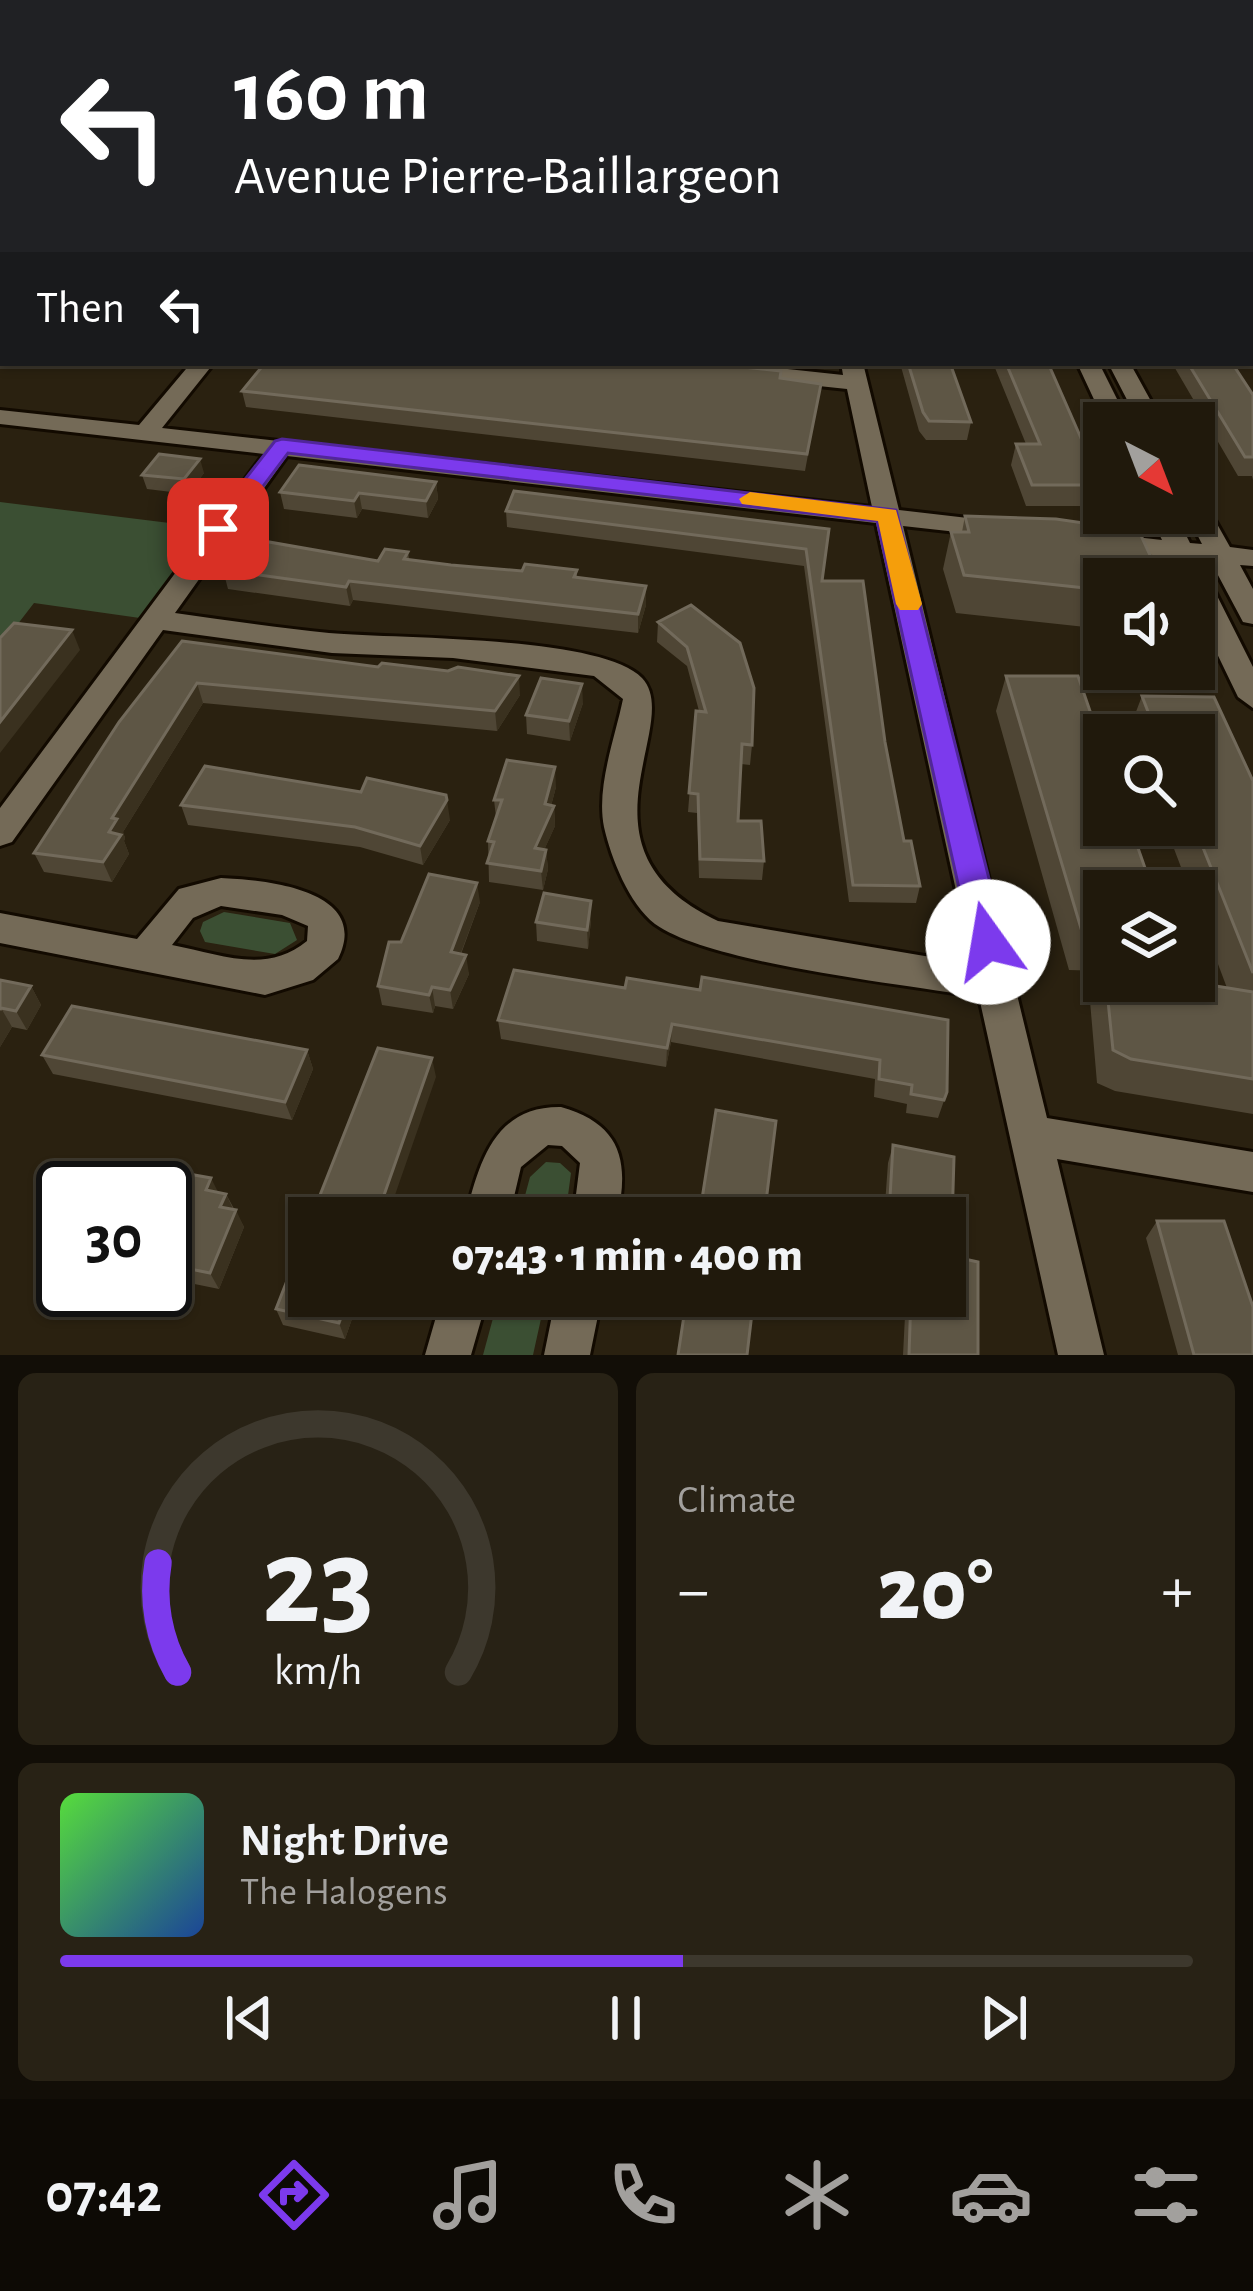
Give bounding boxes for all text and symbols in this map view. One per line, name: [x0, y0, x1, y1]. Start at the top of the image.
icon: left: [36, 48, 192, 204]
text: 160 m: [234, 52, 429, 136]
text: Avenue Pierre-Baillargeon: [234, 150, 782, 204]
icon: left: [149, 276, 215, 342]
text: Then: [36, 286, 125, 331]
north arrow: [1083, 402, 1215, 534]
map controls: [1083, 402, 1215, 1002]
pin: [167, 478, 269, 580]
icon: arrive: [185, 496, 251, 562]
button: sound: [1083, 558, 1215, 690]
button: search: [1083, 714, 1215, 846]
button: layers: [1083, 870, 1215, 1002]
position arrow: [925, 879, 1051, 1005]
speed limit sign: 30: [36, 1161, 192, 1317]
text: 07:43 · 1 min · 400 m: [451, 1234, 803, 1279]
text: Climate: [678, 1481, 796, 1520]
text: 23: [261, 1521, 374, 1646]
text: 20°: [877, 1546, 993, 1636]
text: −: [678, 1558, 709, 1624]
text: +: [1161, 1558, 1193, 1624]
text: km/h: [274, 1650, 362, 1693]
text: Night Drive: [240, 1819, 449, 1864]
text: The Halogens: [240, 1873, 448, 1912]
icon: previous: [216, 1985, 282, 2051]
icon: pause: [593, 1985, 659, 2051]
icon: next: [971, 1985, 1037, 2051]
icon: directions: [252, 2153, 336, 2237]
icon: music: [426, 2153, 510, 2237]
icon: phone: [601, 2153, 685, 2237]
icon: climate: [775, 2153, 859, 2237]
icon: car: [949, 2153, 1033, 2237]
icon: filters: [1124, 2153, 1208, 2237]
text: 07:42: [45, 2168, 162, 2222]

